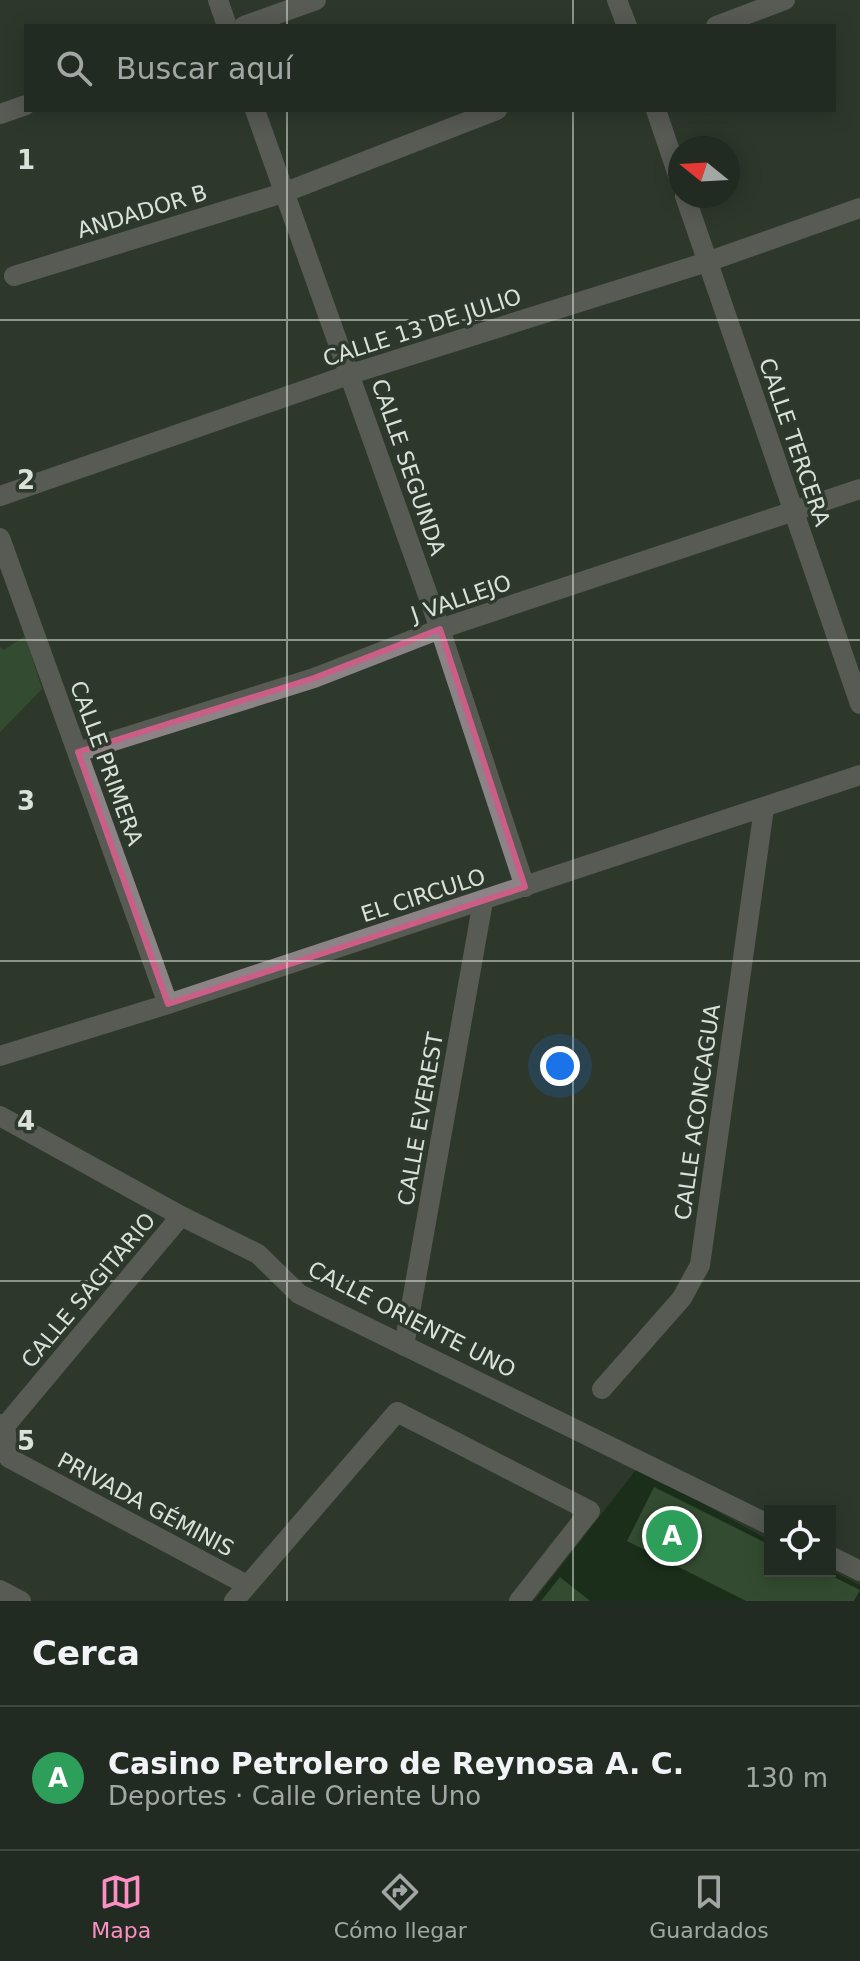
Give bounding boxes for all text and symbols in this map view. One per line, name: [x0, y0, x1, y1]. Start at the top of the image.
search box: [24, 24, 836, 112]
icon: search: [52, 46, 96, 90]
text: Buscar aquí: [116, 51, 293, 86]
north arrow: [668, 136, 740, 208]
text: 1: [17, 145, 35, 175]
street label: ANDADOR B: [74, 180, 210, 243]
street label: CALLE 13 DE JULIO: [320, 284, 525, 371]
street label: CALLE TERCERA: [754, 355, 835, 529]
street label: CALLE SEGUNDA: [367, 376, 450, 559]
text: 2: [17, 465, 35, 495]
street label: J VALLEJO: [406, 570, 515, 628]
street label: CALLE PRIMERA: [65, 678, 148, 849]
text: 3: [17, 786, 35, 816]
street label: EL CIRCULO: [358, 864, 489, 927]
street label: CALLE ACONCAGUA: [670, 1002, 725, 1222]
street label: CALLE EVEREST: [393, 1030, 448, 1208]
your location: [540, 1046, 580, 1086]
text: 4: [17, 1106, 35, 1136]
street label: CALLE SAGITARIO: [16, 1208, 160, 1373]
street label: CALLE ORIENTE UNO: [304, 1256, 520, 1383]
text: 5: [17, 1426, 35, 1456]
street label: PRIVADA GÉMINIS: [54, 1447, 238, 1561]
map controls: [764, 1505, 836, 1577]
button: locate: [764, 1505, 836, 1577]
pin: A: [646, 1506, 698, 1566]
text: Cerca: [32, 1633, 140, 1673]
text: Casino Petrolero de Reynosa A. C.: [108, 1746, 684, 1781]
text: A: [48, 1763, 68, 1793]
text: 130 m: [745, 1763, 828, 1793]
text: Deportes · Calle Oriente Uno: [108, 1781, 481, 1811]
tab: Mapa: [91, 1870, 151, 1943]
tab: Cómo llegar: [334, 1870, 467, 1943]
tab: Guardados: [649, 1870, 769, 1943]

